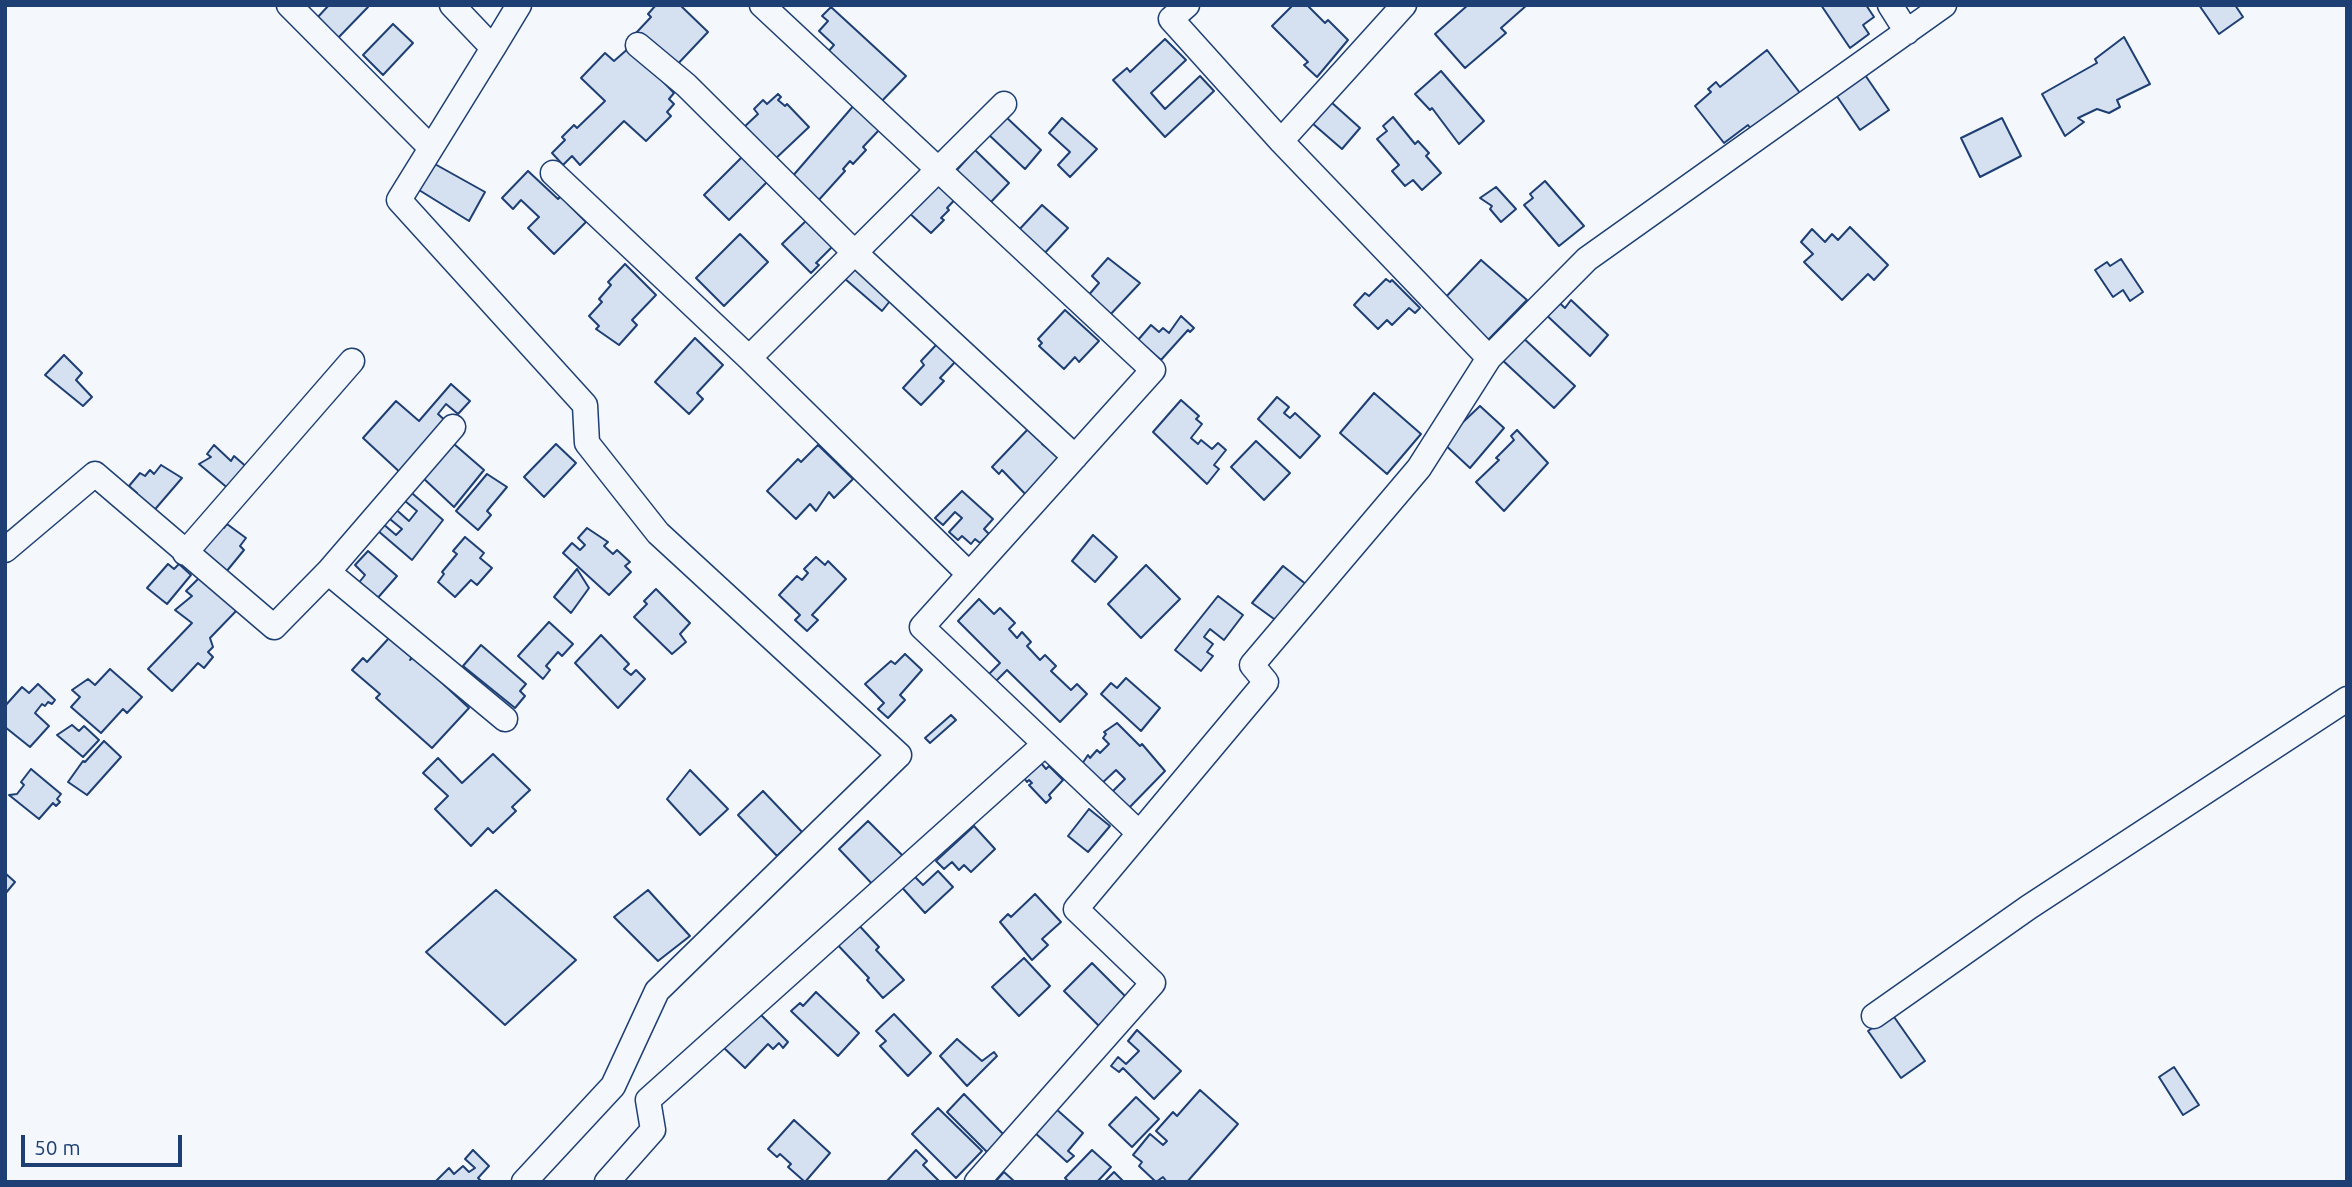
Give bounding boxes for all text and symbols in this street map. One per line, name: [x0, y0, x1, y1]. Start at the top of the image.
scale bar: [24, 1120, 186, 1164]
text: 50 m: [34, 1135, 81, 1159]

